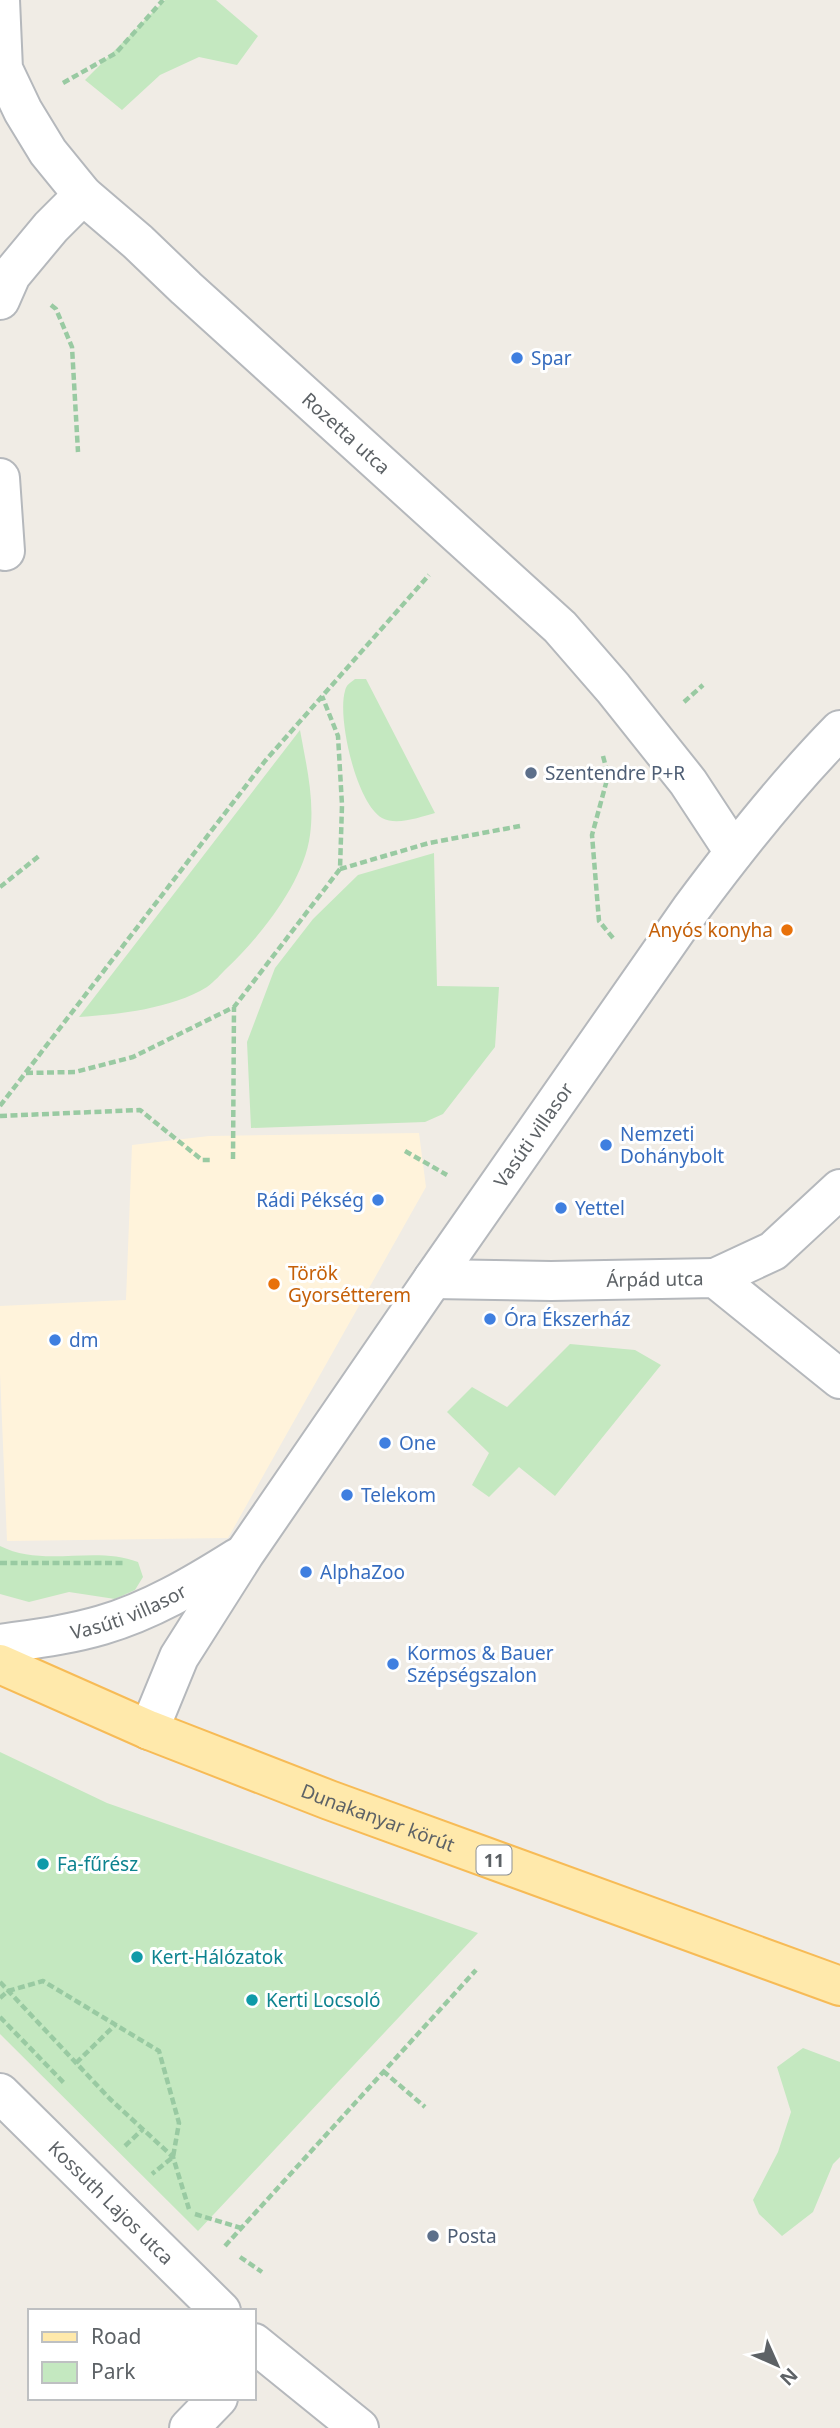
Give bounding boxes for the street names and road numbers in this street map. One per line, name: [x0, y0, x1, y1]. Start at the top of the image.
street label: Rozetta utca: [296, 386, 396, 480]
street label: Vasúti villasor: [488, 1077, 579, 1193]
street label: Árpád utca: [606, 1265, 704, 1293]
street label: Vasúti villasor: [68, 1578, 191, 1645]
street label: Dunakanyar körút: [297, 1777, 458, 1858]
road number: 11: [476, 1846, 512, 1874]
street label: Kossuth Lajos utca: [43, 2135, 179, 2270]

